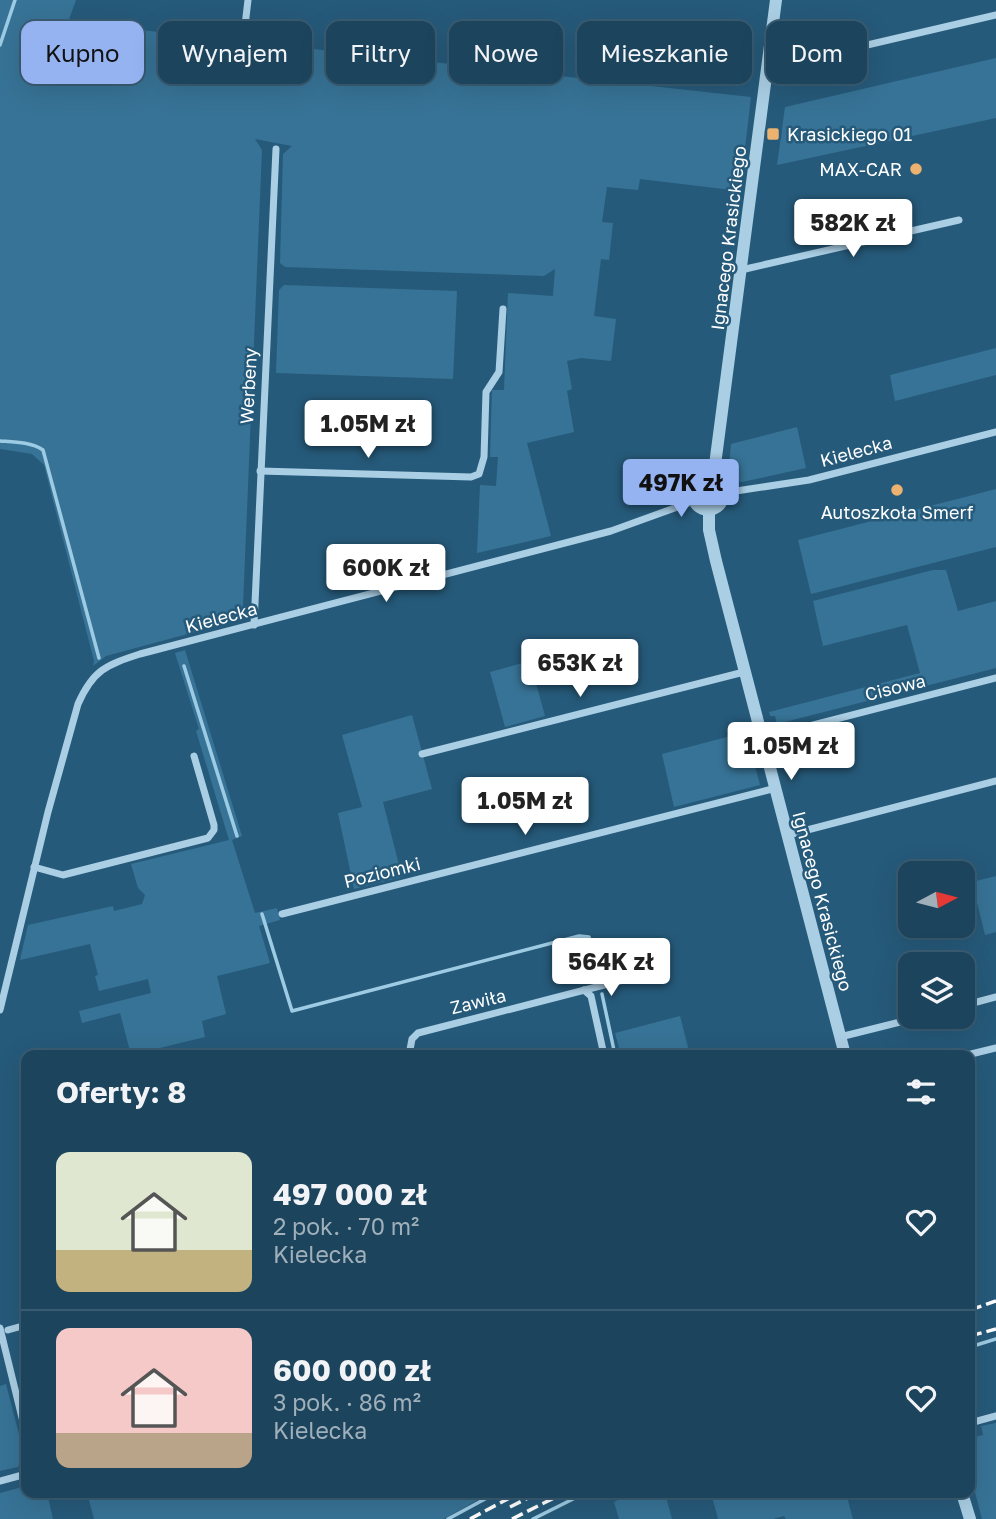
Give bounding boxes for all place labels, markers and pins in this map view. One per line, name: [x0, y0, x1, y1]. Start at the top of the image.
place label: Krasickiego 01: [787, 123, 913, 145]
marker: Krasickiego 01: [765, 126, 781, 142]
place label: MAX-CAR: [819, 158, 902, 180]
marker: MAX-CAR: [908, 161, 924, 177]
pin: 582K zł: [788, 200, 918, 259]
pin: 1.05M zł: [296, 400, 440, 460]
pin: 497K zł: [616, 460, 746, 519]
marker: Autoszkoła Smerf: [889, 482, 905, 498]
place label: Autoszkoła Smerf: [821, 501, 974, 523]
pin: 600K zł: [321, 544, 451, 604]
pin: 653K zł: [515, 640, 645, 699]
pin: 1.05M zł: [719, 722, 863, 782]
pin: 1.05M zł: [453, 778, 597, 837]
pin: 564K zł: [546, 939, 676, 998]

